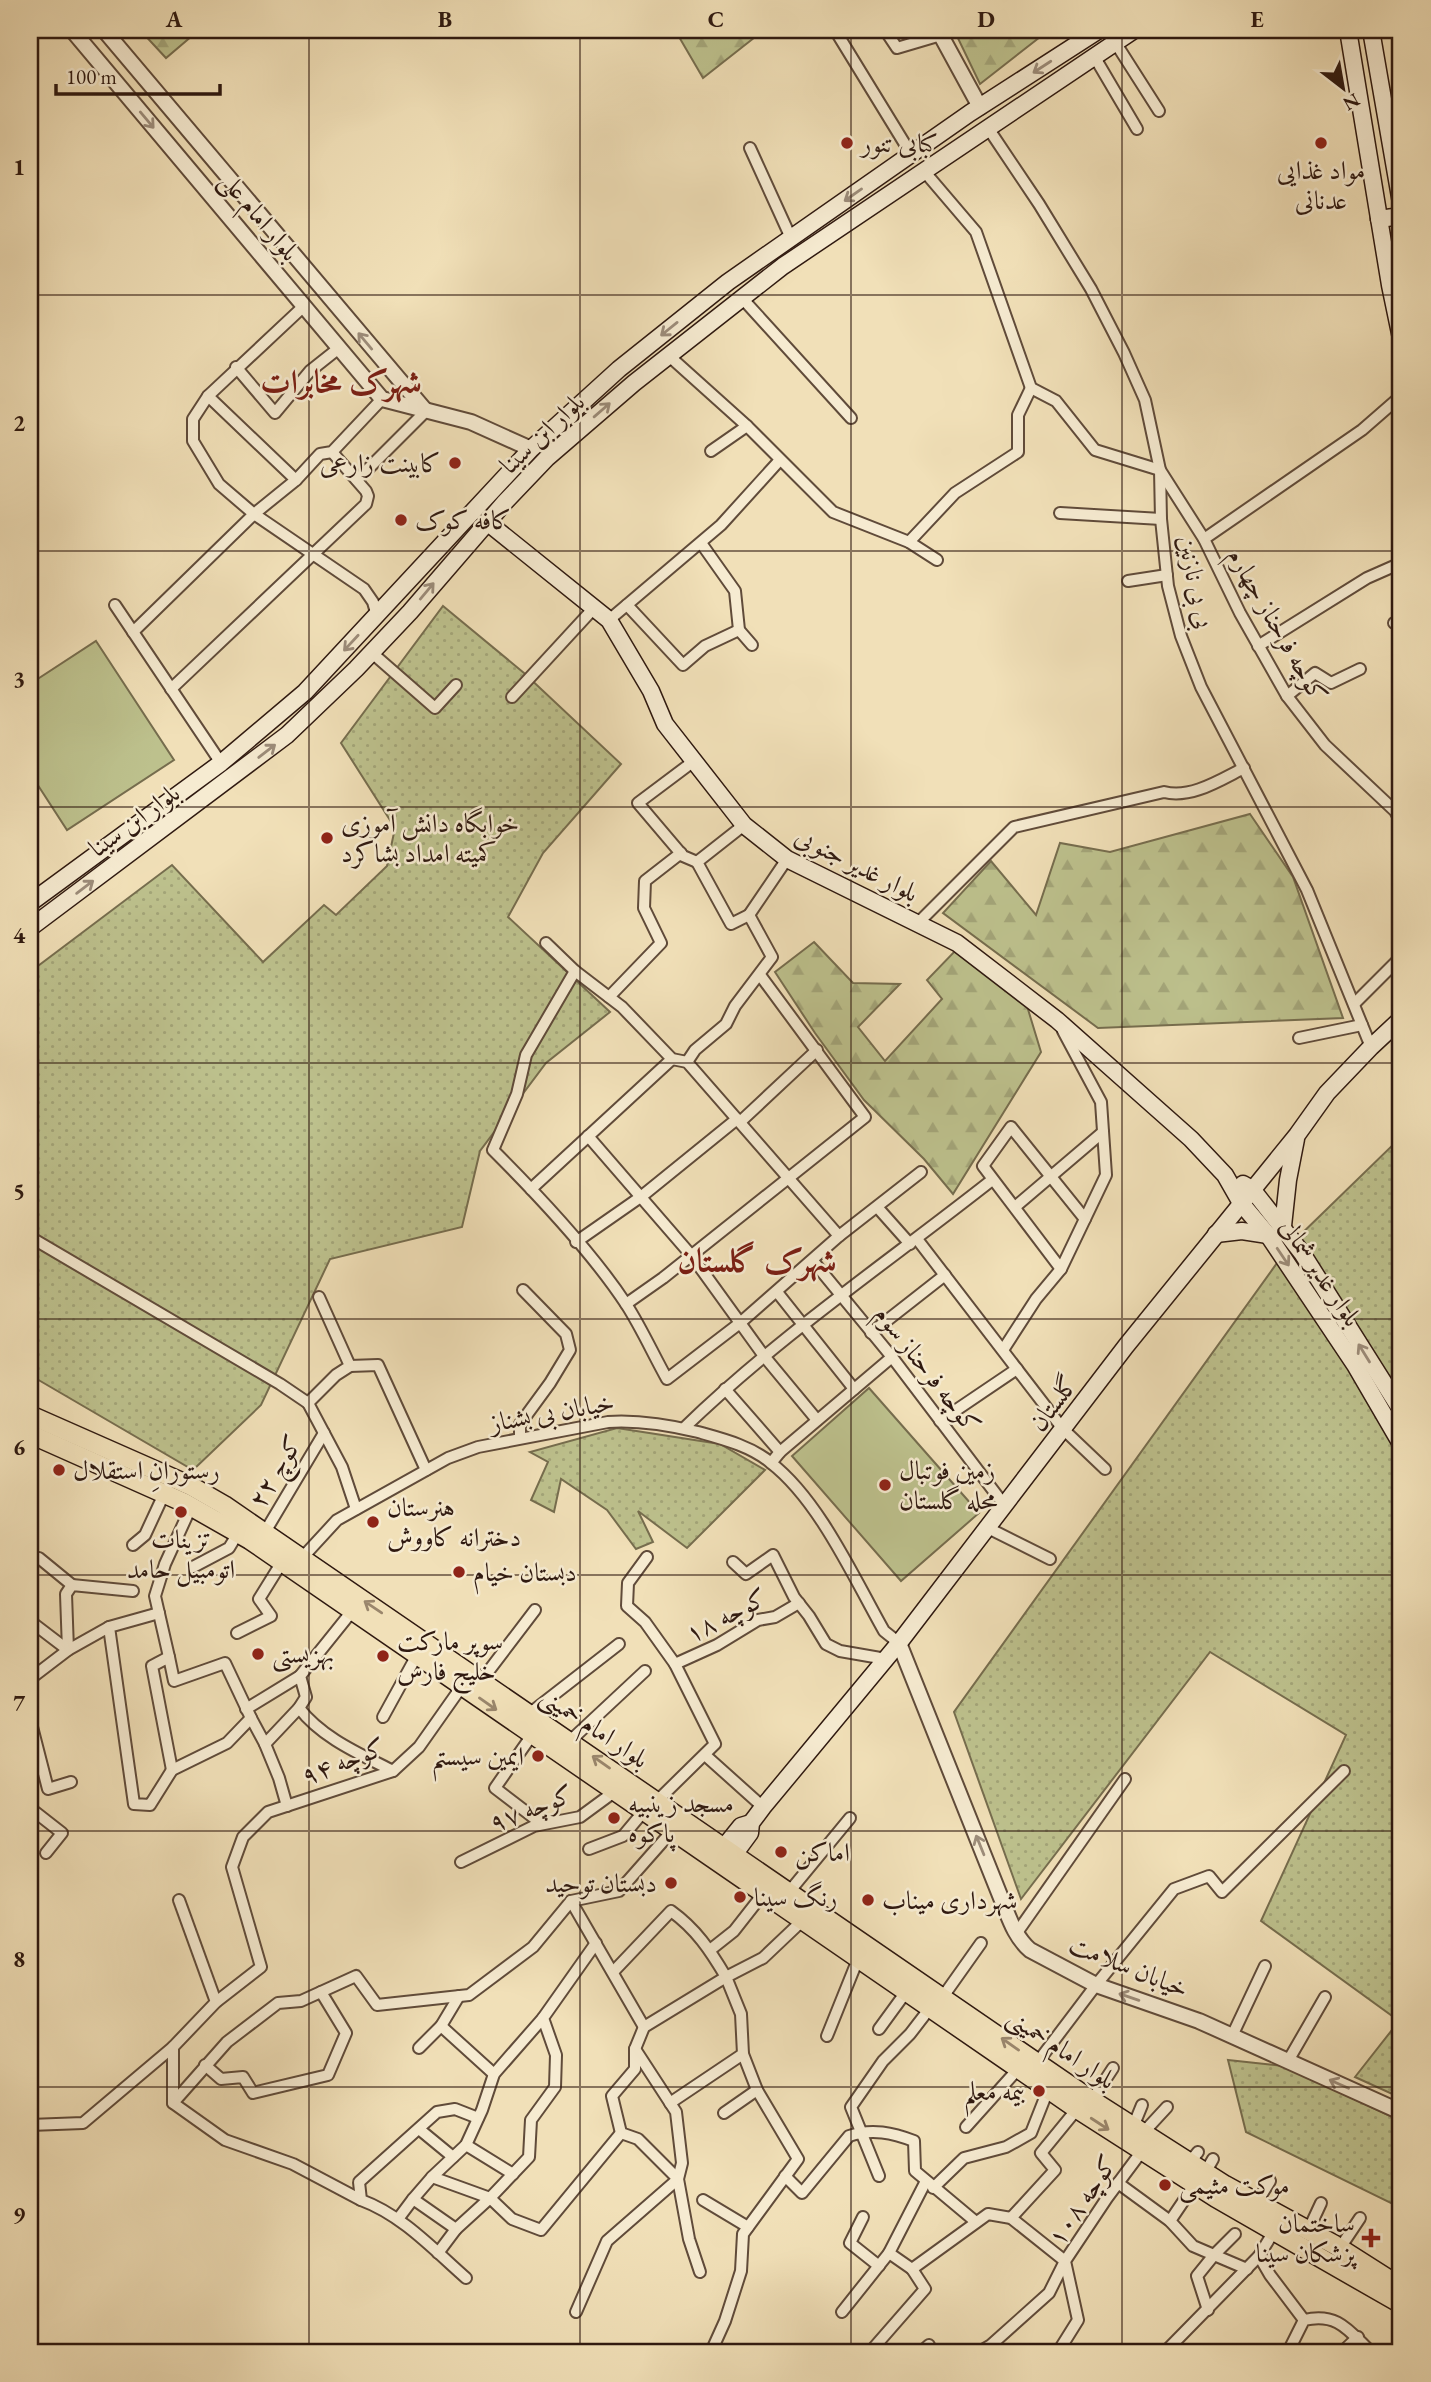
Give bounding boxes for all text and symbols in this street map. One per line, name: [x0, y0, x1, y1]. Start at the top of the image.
text: A: [165, 4, 183, 34]
text: B: [438, 4, 452, 34]
text: C: [708, 4, 724, 34]
text: D: [977, 4, 995, 34]
text: E: [1250, 4, 1264, 34]
scale bar: [56, 52, 220, 96]
north arrow: [1308, 52, 1378, 122]
one-way arrow: [1032, 61, 1052, 75]
text: 100 m: [66, 63, 117, 90]
text: N: [1338, 87, 1365, 117]
one-way arrow: [139, 110, 155, 128]
place label: کبابی تنور: [858, 126, 938, 162]
marker: کبابی تنور: [839, 135, 855, 151]
marker: مواد غذایی عدنانی: [1313, 135, 1329, 151]
text: 1: [13, 152, 25, 182]
place label: مواد غذایی عدنانی: [1277, 153, 1365, 217]
street label: بلوار امام علی: [208, 164, 307, 272]
one-way arrow: [844, 188, 863, 202]
one-way arrow: [661, 321, 679, 336]
one-way arrow: [357, 332, 373, 350]
district label: شهرک مخابرات: [260, 360, 422, 403]
street label: بلوار ابن سینا: [492, 385, 592, 481]
one-way arrow: [593, 402, 611, 418]
text: 2: [13, 408, 25, 438]
place label: کابینت زارعی: [320, 446, 441, 480]
marker: کابینت زارعی: [447, 455, 463, 471]
place label: کافه کوک: [415, 503, 511, 537]
marker: کافه کوک: [393, 512, 409, 528]
street label: بی بی نازنین: [1168, 532, 1222, 632]
street label: کوچه فرحناز چهارم: [1215, 541, 1336, 712]
one-way arrow: [420, 582, 435, 600]
one-way arrow: [343, 634, 360, 651]
text: 3: [13, 664, 25, 694]
one-way arrow: [257, 743, 275, 759]
street label: بلوار ابن سینا: [82, 775, 186, 865]
place label: خوابگاه دانش آموزی کمیته امداد بشاکرد: [341, 806, 519, 870]
street label: بلوار غدیر جنوبی: [788, 818, 925, 911]
marker: خوابگاه دانش آموزی کمیته امداد بشاکرد: [319, 830, 335, 846]
one-way arrow: [75, 880, 93, 895]
text: 4: [13, 920, 26, 950]
text: 5: [13, 1176, 25, 1206]
street label: بلوار غدیر شمالی: [1272, 1211, 1370, 1333]
district label: شهرک گلستان: [677, 1239, 837, 1282]
one-way arrow: [1275, 1247, 1290, 1266]
street label: کوچه فرحناز سوم: [862, 1298, 989, 1444]
one-way arrow: [1356, 1343, 1370, 1363]
street label: گلستان: [1021, 1368, 1085, 1438]
street label: خیابان بی بشناز: [484, 1384, 617, 1442]
street label: کوچ ۲۲: [240, 1428, 316, 1517]
text: 6: [13, 1432, 25, 1462]
place label: رستورانِ استقلال: [73, 1453, 220, 1492]
place label: زمین فوتبال محله گلستان: [899, 1453, 998, 1517]
marker: رستورانِ استقلال: [51, 1462, 67, 1478]
marker: زمین فوتبال محله گلستان: [877, 1477, 893, 1493]
place label: هنرستان دخترانه کاووش: [387, 1490, 521, 1554]
marker: تزینات اتومبیل حامد: [173, 1504, 189, 1520]
marker: هنرستان دخترانه کاووش: [365, 1514, 381, 1530]
place label: تزینات اتومبیل حامد: [127, 1522, 235, 1587]
place label: دبستان خیام: [473, 1555, 577, 1595]
marker: دبستان خیام: [451, 1564, 467, 1580]
street label: کوچه ۱۸: [679, 1580, 773, 1651]
one-way arrow: [364, 1599, 383, 1614]
place label: سوپر مارکت خلیج فارس: [397, 1624, 503, 1695]
place label: بهزیستی: [272, 1637, 334, 1673]
marker: بهزیستی: [250, 1646, 266, 1662]
marker: سوپر مارکت خلیج فارس: [375, 1648, 391, 1664]
street label: بلوار امام خمینی: [531, 1678, 656, 1781]
text: 7: [13, 1688, 26, 1718]
one-way arrow: [478, 1697, 497, 1711]
street label: کوچه ۹۴: [296, 1729, 390, 1793]
place label: ایمین سیستم: [432, 1739, 524, 1782]
marker: ایمین سیستم: [530, 1748, 546, 1764]
one-way arrow: [592, 1755, 611, 1769]
street label: کوچه ۹۷: [484, 1776, 578, 1840]
place label: مسجد زینبیه پاکوه: [628, 1786, 734, 1852]
marker: مسجد زینبیه پاکوه: [606, 1810, 622, 1826]
place label: اماکن: [795, 1835, 850, 1870]
one-way arrow: [972, 1835, 985, 1856]
marker: اماکن: [773, 1844, 789, 1860]
place label: دبستان توحید: [545, 1866, 657, 1900]
marker: دبستان توحید: [663, 1875, 679, 1891]
place label: رنگ سینا: [754, 1880, 837, 1914]
place label: شهرداری میناب: [882, 1883, 1017, 1917]
marker: رنگ سینا: [732, 1889, 748, 1905]
marker: شهرداری میناب: [860, 1892, 876, 1908]
street label: خیابان سلامت: [1064, 1927, 1194, 2005]
text: 8: [13, 1944, 25, 1974]
one-way arrow: [1119, 1990, 1141, 2002]
street label: بلوار امام خمینی: [998, 1999, 1123, 2102]
one-way arrow: [1001, 2037, 1020, 2051]
place label: بیمه معلم: [964, 2074, 1025, 2117]
one-way arrow: [1329, 2077, 1350, 2090]
marker: بیمه معلم: [1031, 2083, 1047, 2099]
one-way arrow: [1089, 2117, 1109, 2131]
street label: کوچه ۱۰۸: [1039, 2148, 1126, 2253]
place label: موکت مثیمی: [1179, 2168, 1290, 2203]
marker: موکت مثیمی: [1157, 2177, 1173, 2193]
text: 9: [13, 2200, 25, 2230]
place label: ساختمان پزشکان سینا: [1256, 2206, 1357, 2270]
marker: ساختمان پزشکان سینا: [1361, 2228, 1381, 2248]

